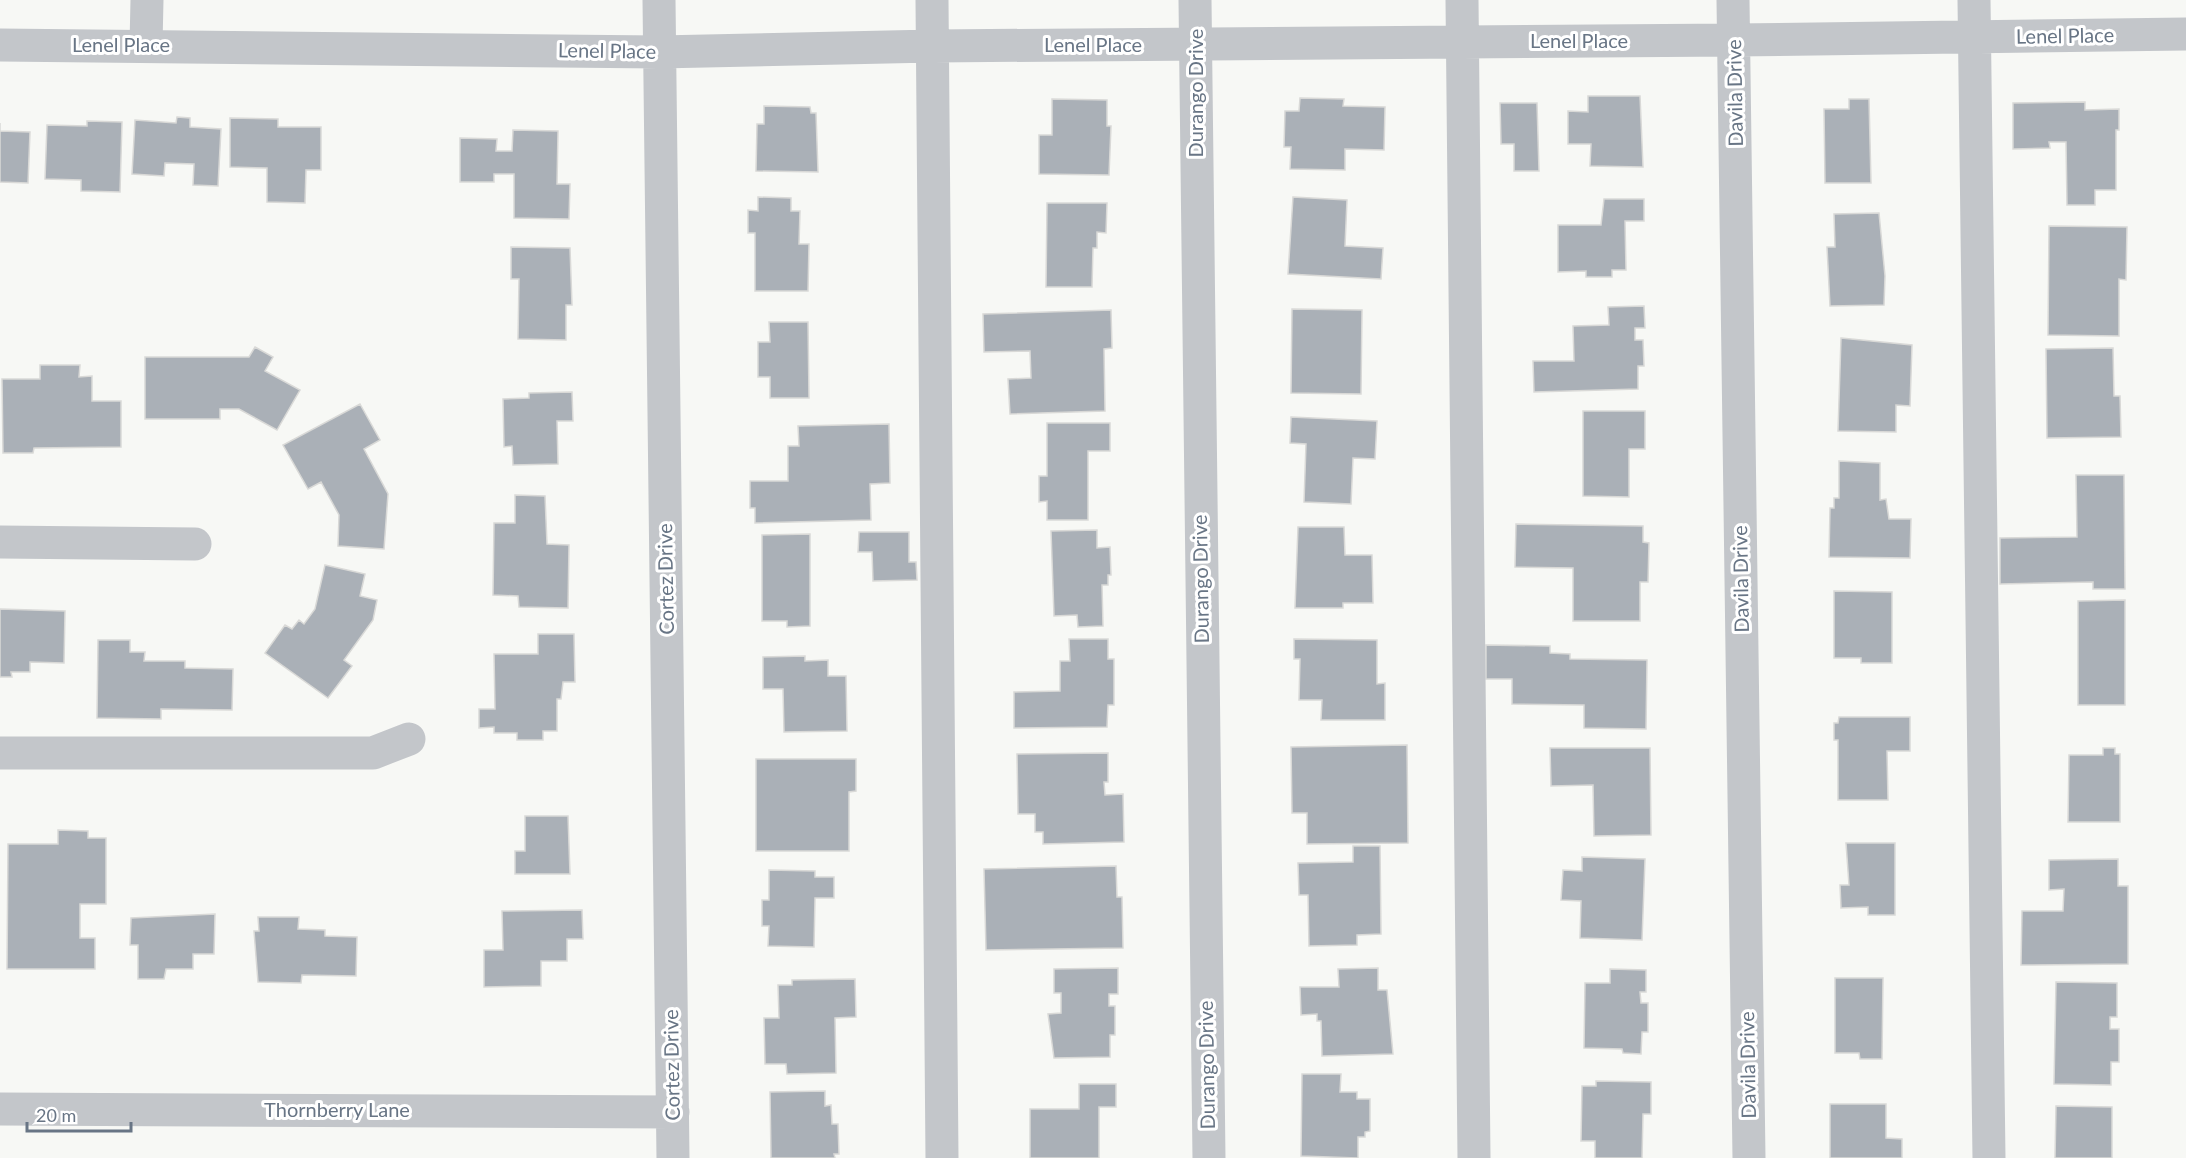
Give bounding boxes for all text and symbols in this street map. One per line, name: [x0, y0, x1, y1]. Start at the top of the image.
street label: Lenel Place: [2016, 22, 2114, 48]
street label: Lenel Place: [1530, 28, 1628, 52]
street label: Durango Drive: [1183, 29, 1207, 157]
street label: Lenel Place: [72, 32, 170, 56]
street label: Lenel Place: [1044, 32, 1142, 56]
street label: Lenel Place: [558, 37, 656, 63]
street label: Davila Drive: [1721, 39, 1747, 147]
street label: Durango Drive: [1187, 514, 1213, 644]
street label: Cortez Drive: [652, 523, 678, 635]
street label: Davila Drive: [1727, 525, 1753, 633]
street label: Durango Drive: [1193, 1000, 1219, 1130]
street label: Cortez Drive: [658, 1009, 684, 1121]
street label: Davila Drive: [1734, 1011, 1760, 1119]
scale bar: [27, 1095, 130, 1133]
street label: Thornberry Lane: [264, 1097, 410, 1121]
text: 20 m: [36, 1104, 76, 1126]

